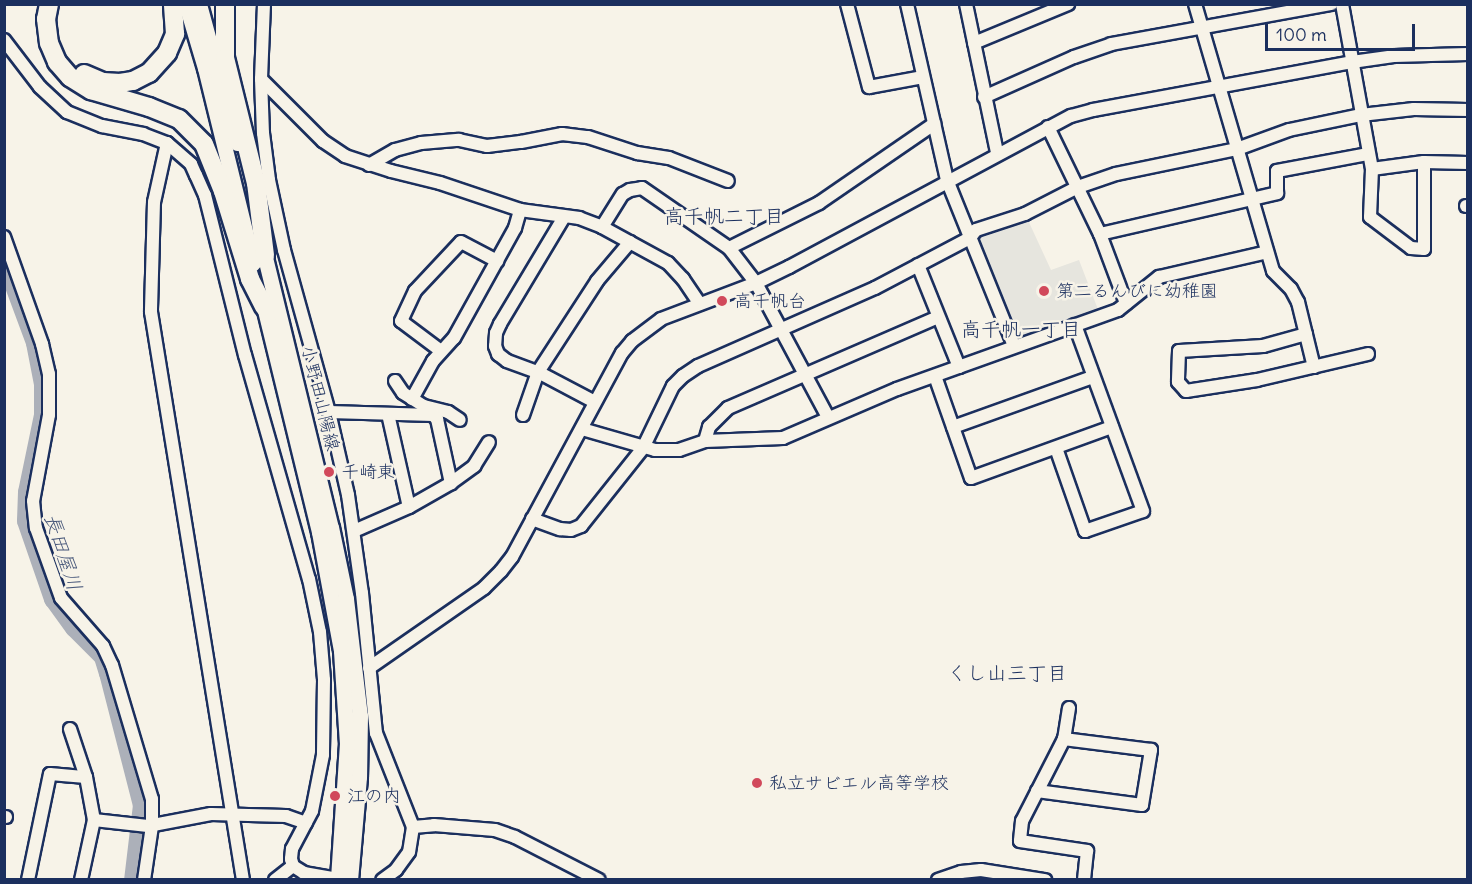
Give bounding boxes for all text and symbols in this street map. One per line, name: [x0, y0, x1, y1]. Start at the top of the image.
scale bar: [1268, 12, 1418, 50]
text: 100 m: [1276, 23, 1327, 46]
district label: 高千帆二丁目: [664, 203, 784, 227]
place label: 第二るんびに幼稚園: [1056, 280, 1218, 302]
marker: 第二るんびに幼稚園: [1037, 284, 1051, 298]
place label: 高千帆台: [734, 290, 806, 312]
marker: 高千帆台: [715, 294, 729, 308]
district label: 高千帆一丁目: [961, 316, 1081, 340]
street label: 小野田山陽線: [296, 343, 344, 453]
place label: 千崎東: [341, 461, 395, 483]
marker: 千崎東: [322, 465, 336, 479]
water label: 長田屋川: [40, 510, 88, 594]
district label: くし山三丁目: [947, 660, 1067, 684]
place label: 私立サビエル高等学校: [769, 772, 949, 794]
marker: 私立サビエル高等学校: [750, 776, 764, 790]
place label: 江の内: [347, 785, 401, 807]
marker: 江の内: [328, 789, 342, 803]

